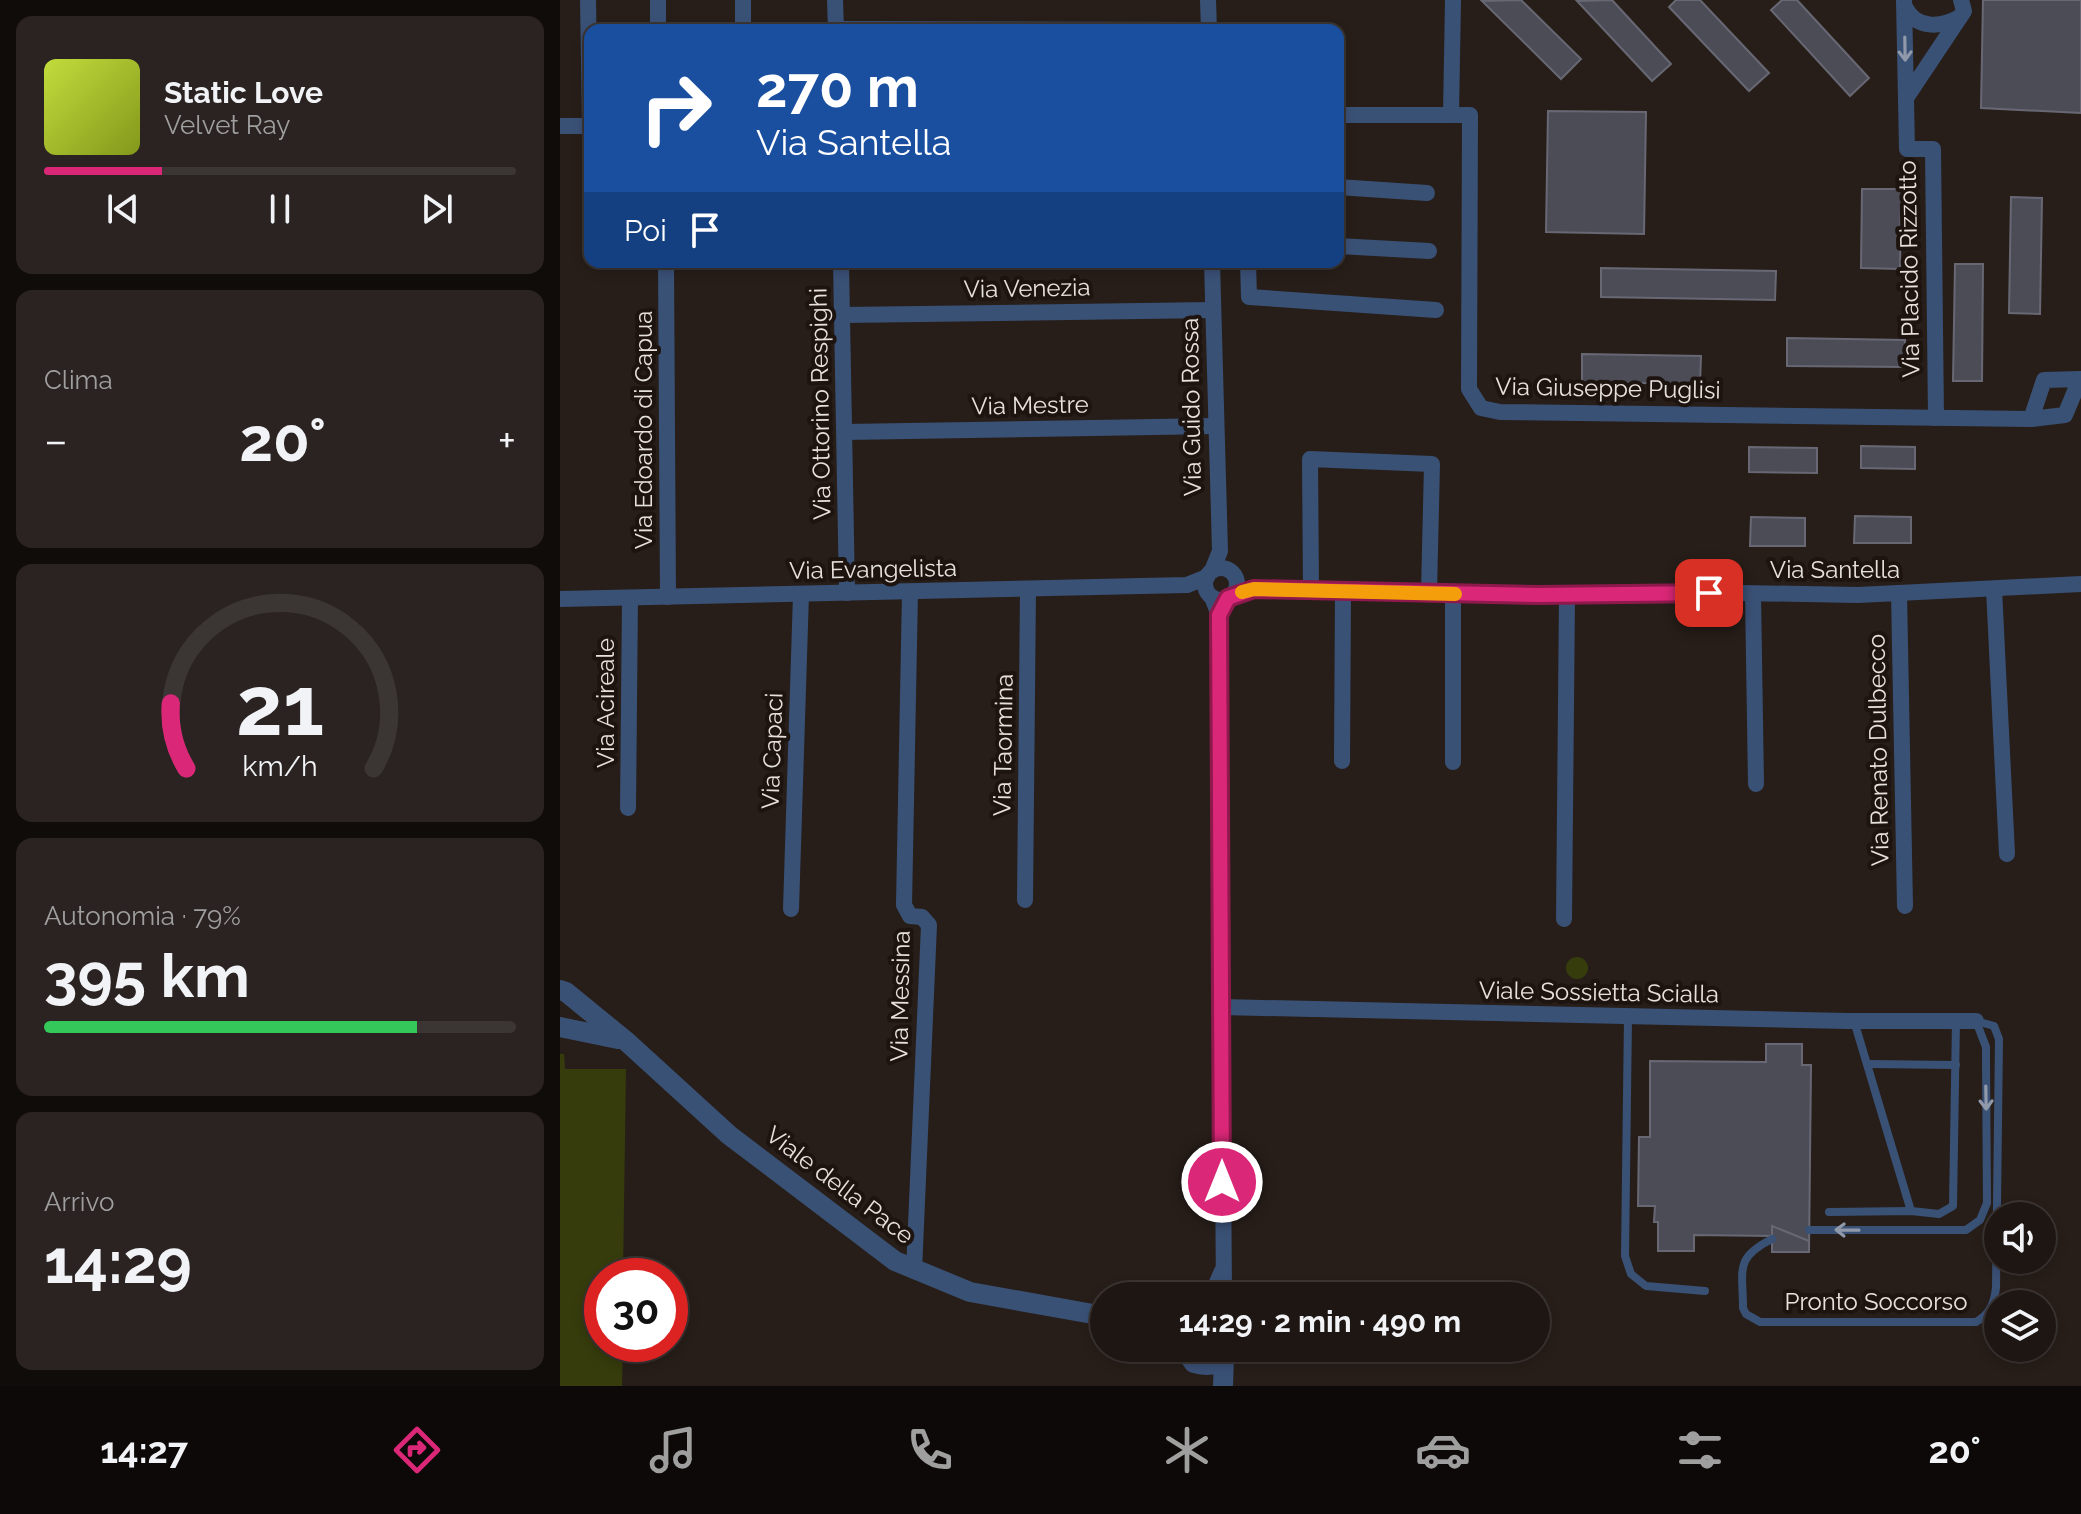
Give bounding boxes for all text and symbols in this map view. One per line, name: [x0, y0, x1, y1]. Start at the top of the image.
one-way arrow: [1898, 35, 1913, 62]
text: 270 m: [756, 54, 919, 120]
icon: right: [624, 56, 728, 160]
text: Static Love: [164, 75, 323, 110]
text: Velvet Ray: [164, 110, 290, 140]
text: Via Santella: [756, 121, 951, 163]
street label: Via Placido Rizzotto: [1893, 160, 1925, 378]
icon: previous: [101, 187, 145, 231]
icon: pause: [258, 187, 302, 231]
icon: next: [415, 187, 459, 231]
icon: arrive: [683, 208, 727, 252]
text: Poi: [624, 213, 667, 248]
street label: Via Venezia: [963, 272, 1091, 304]
street label: Via Ottorino Respighi: [803, 288, 837, 520]
street label: Via Edoardo di Capua: [629, 311, 658, 549]
street label: Via Guido Rossa: [1175, 317, 1207, 497]
text: Clima: [44, 365, 113, 395]
street label: Via Giuseppe Puglisi: [1495, 372, 1721, 404]
street label: Via Mestre: [971, 389, 1089, 421]
text: 20°: [239, 405, 326, 475]
text: −: [44, 415, 68, 466]
text: +: [498, 415, 516, 466]
street label: Via Evangelista: [789, 553, 957, 585]
street label: Via Santella: [1770, 555, 1900, 584]
pin: [1675, 559, 1743, 627]
icon: arrive: [1687, 571, 1731, 615]
street label: Via Renato Dulbecco: [1861, 633, 1895, 867]
street label: Via Acireale: [591, 638, 620, 768]
text: 21: [236, 657, 324, 754]
street label: Via Taormina: [987, 674, 1019, 816]
street label: Via Capaci: [755, 692, 789, 810]
text: km/h: [242, 749, 318, 783]
text: Autonomia · 79%: [44, 901, 241, 931]
street label: Via Messina: [884, 930, 916, 1062]
text: 395 km: [44, 941, 250, 1011]
street label: Viale Sossietta Scialla: [1479, 975, 1719, 1009]
one-way arrow: [1978, 1084, 1994, 1111]
street label: Viale della Pace: [760, 1120, 920, 1250]
position arrow: [1180, 1140, 1264, 1224]
text: Arrivo: [44, 1187, 114, 1217]
map controls: [1984, 1202, 2056, 1362]
button: sound: [1984, 1202, 2056, 1274]
one-way arrow: [1834, 1222, 1861, 1238]
text: 14:29: [44, 1227, 192, 1297]
speed limit sign: 30: [584, 1258, 688, 1362]
street label: Pronto Soccorso: [1785, 1287, 1967, 1316]
button: layers: [1984, 1290, 2056, 1362]
text: 14:29 · 2 min · 490 m: [1179, 1304, 1461, 1339]
icon: directions: [389, 1422, 445, 1478]
icon: music: [645, 1422, 701, 1478]
icon: phone: [902, 1422, 958, 1478]
icon: climate: [1159, 1422, 1215, 1478]
icon: car: [1415, 1422, 1471, 1478]
icon: filters: [1672, 1422, 1728, 1478]
text: 14:27: [100, 1429, 188, 1471]
text: 20°: [1929, 1429, 1981, 1471]

